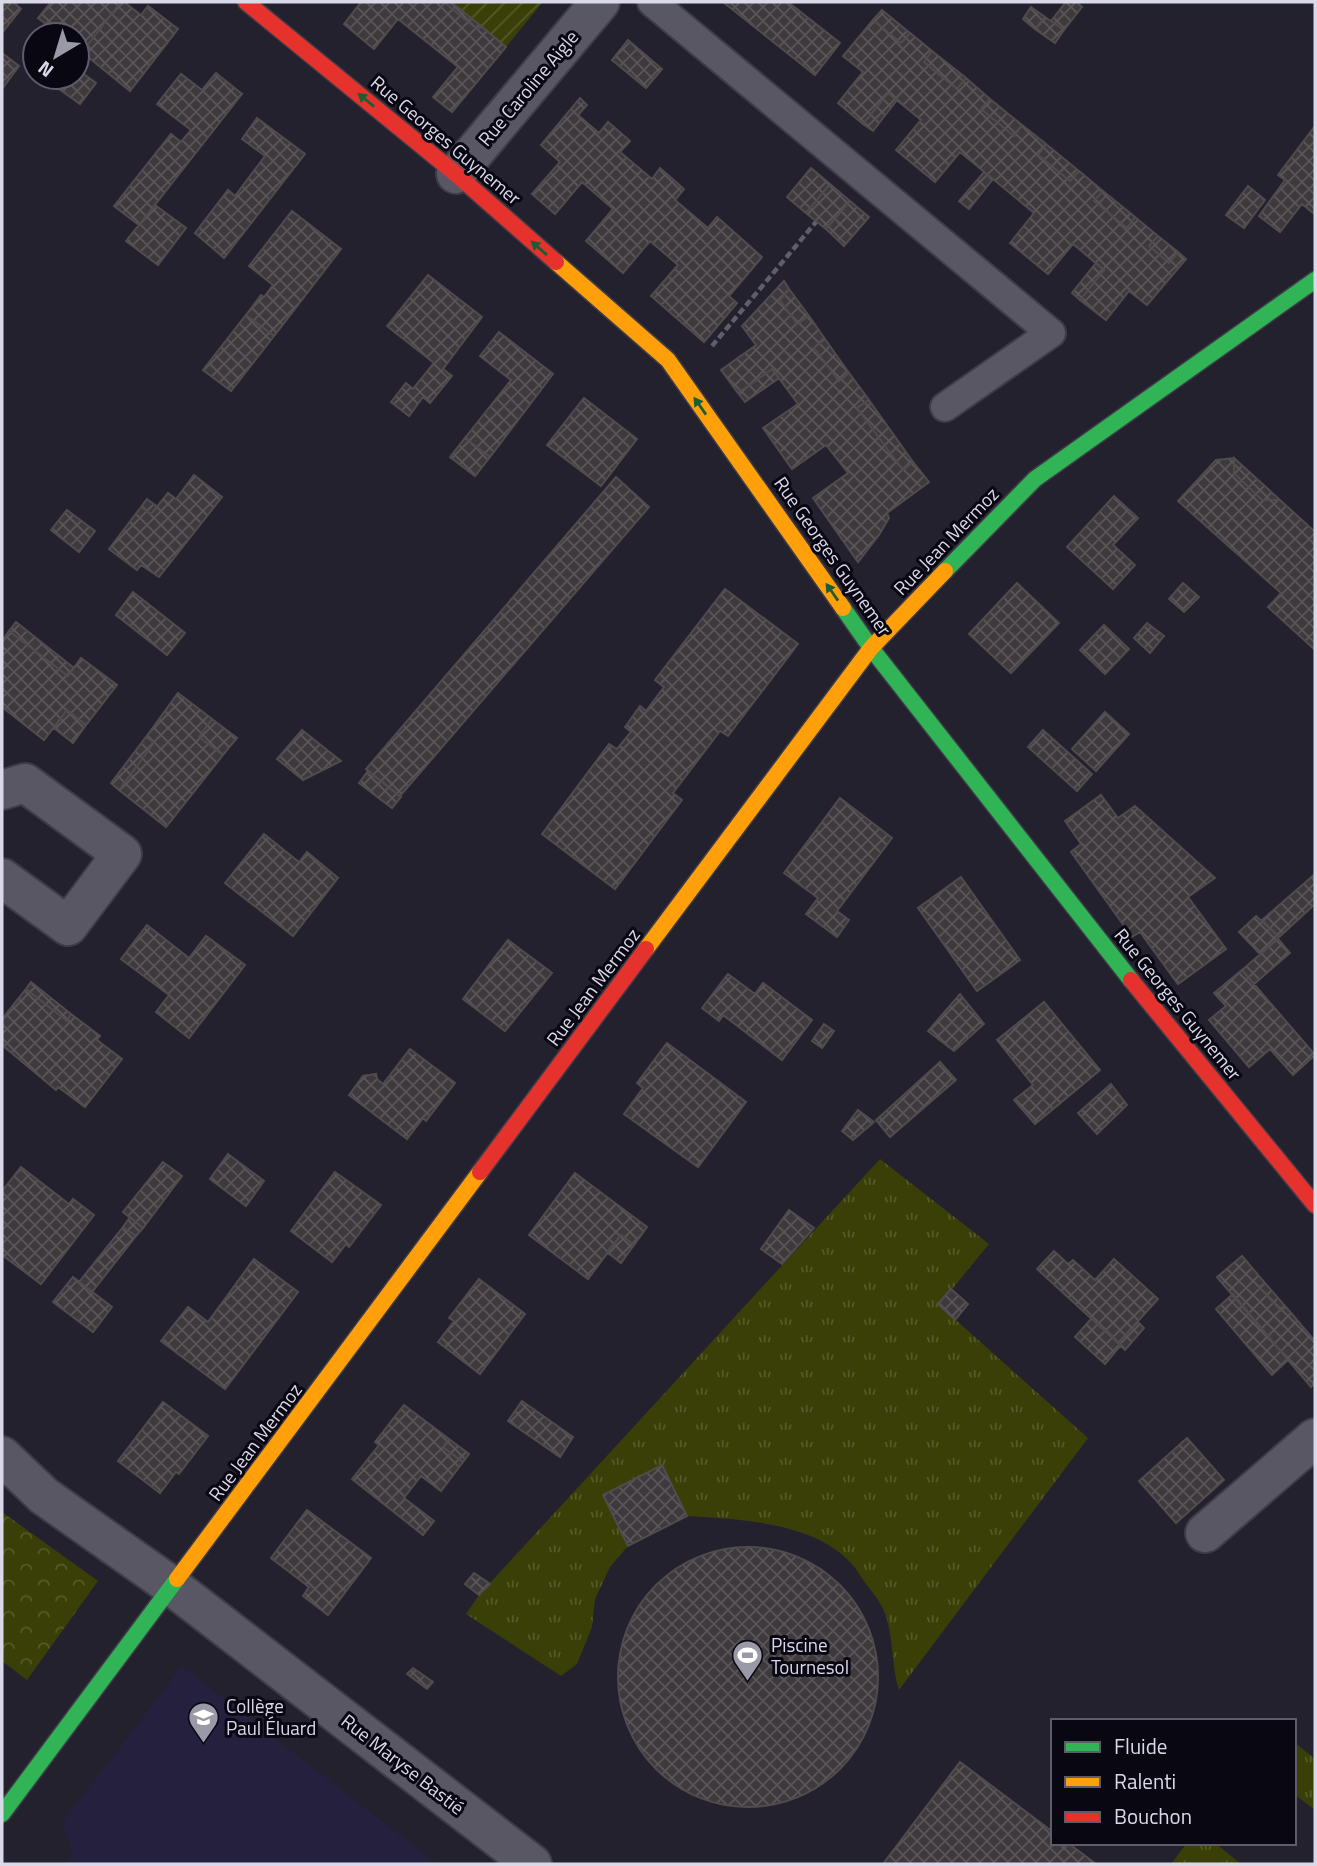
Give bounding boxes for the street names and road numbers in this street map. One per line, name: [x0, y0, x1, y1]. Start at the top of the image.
street label: Rue Caroline Aigle: [470, 23, 585, 152]
street label: Rue Georges Guynemer: [365, 68, 528, 212]
street label: Rue Georges Guynemer: [767, 470, 900, 642]
street label: Rue Jean Mermoz: [886, 480, 1005, 601]
street label: Rue Georges Guynemer: [1108, 921, 1249, 1086]
street label: Rue Jean Mermoz: [539, 922, 647, 1052]
street label: Rue Jean Mermoz: [201, 1377, 309, 1507]
street label: Rue Maryse Bastié: [335, 1706, 471, 1821]

